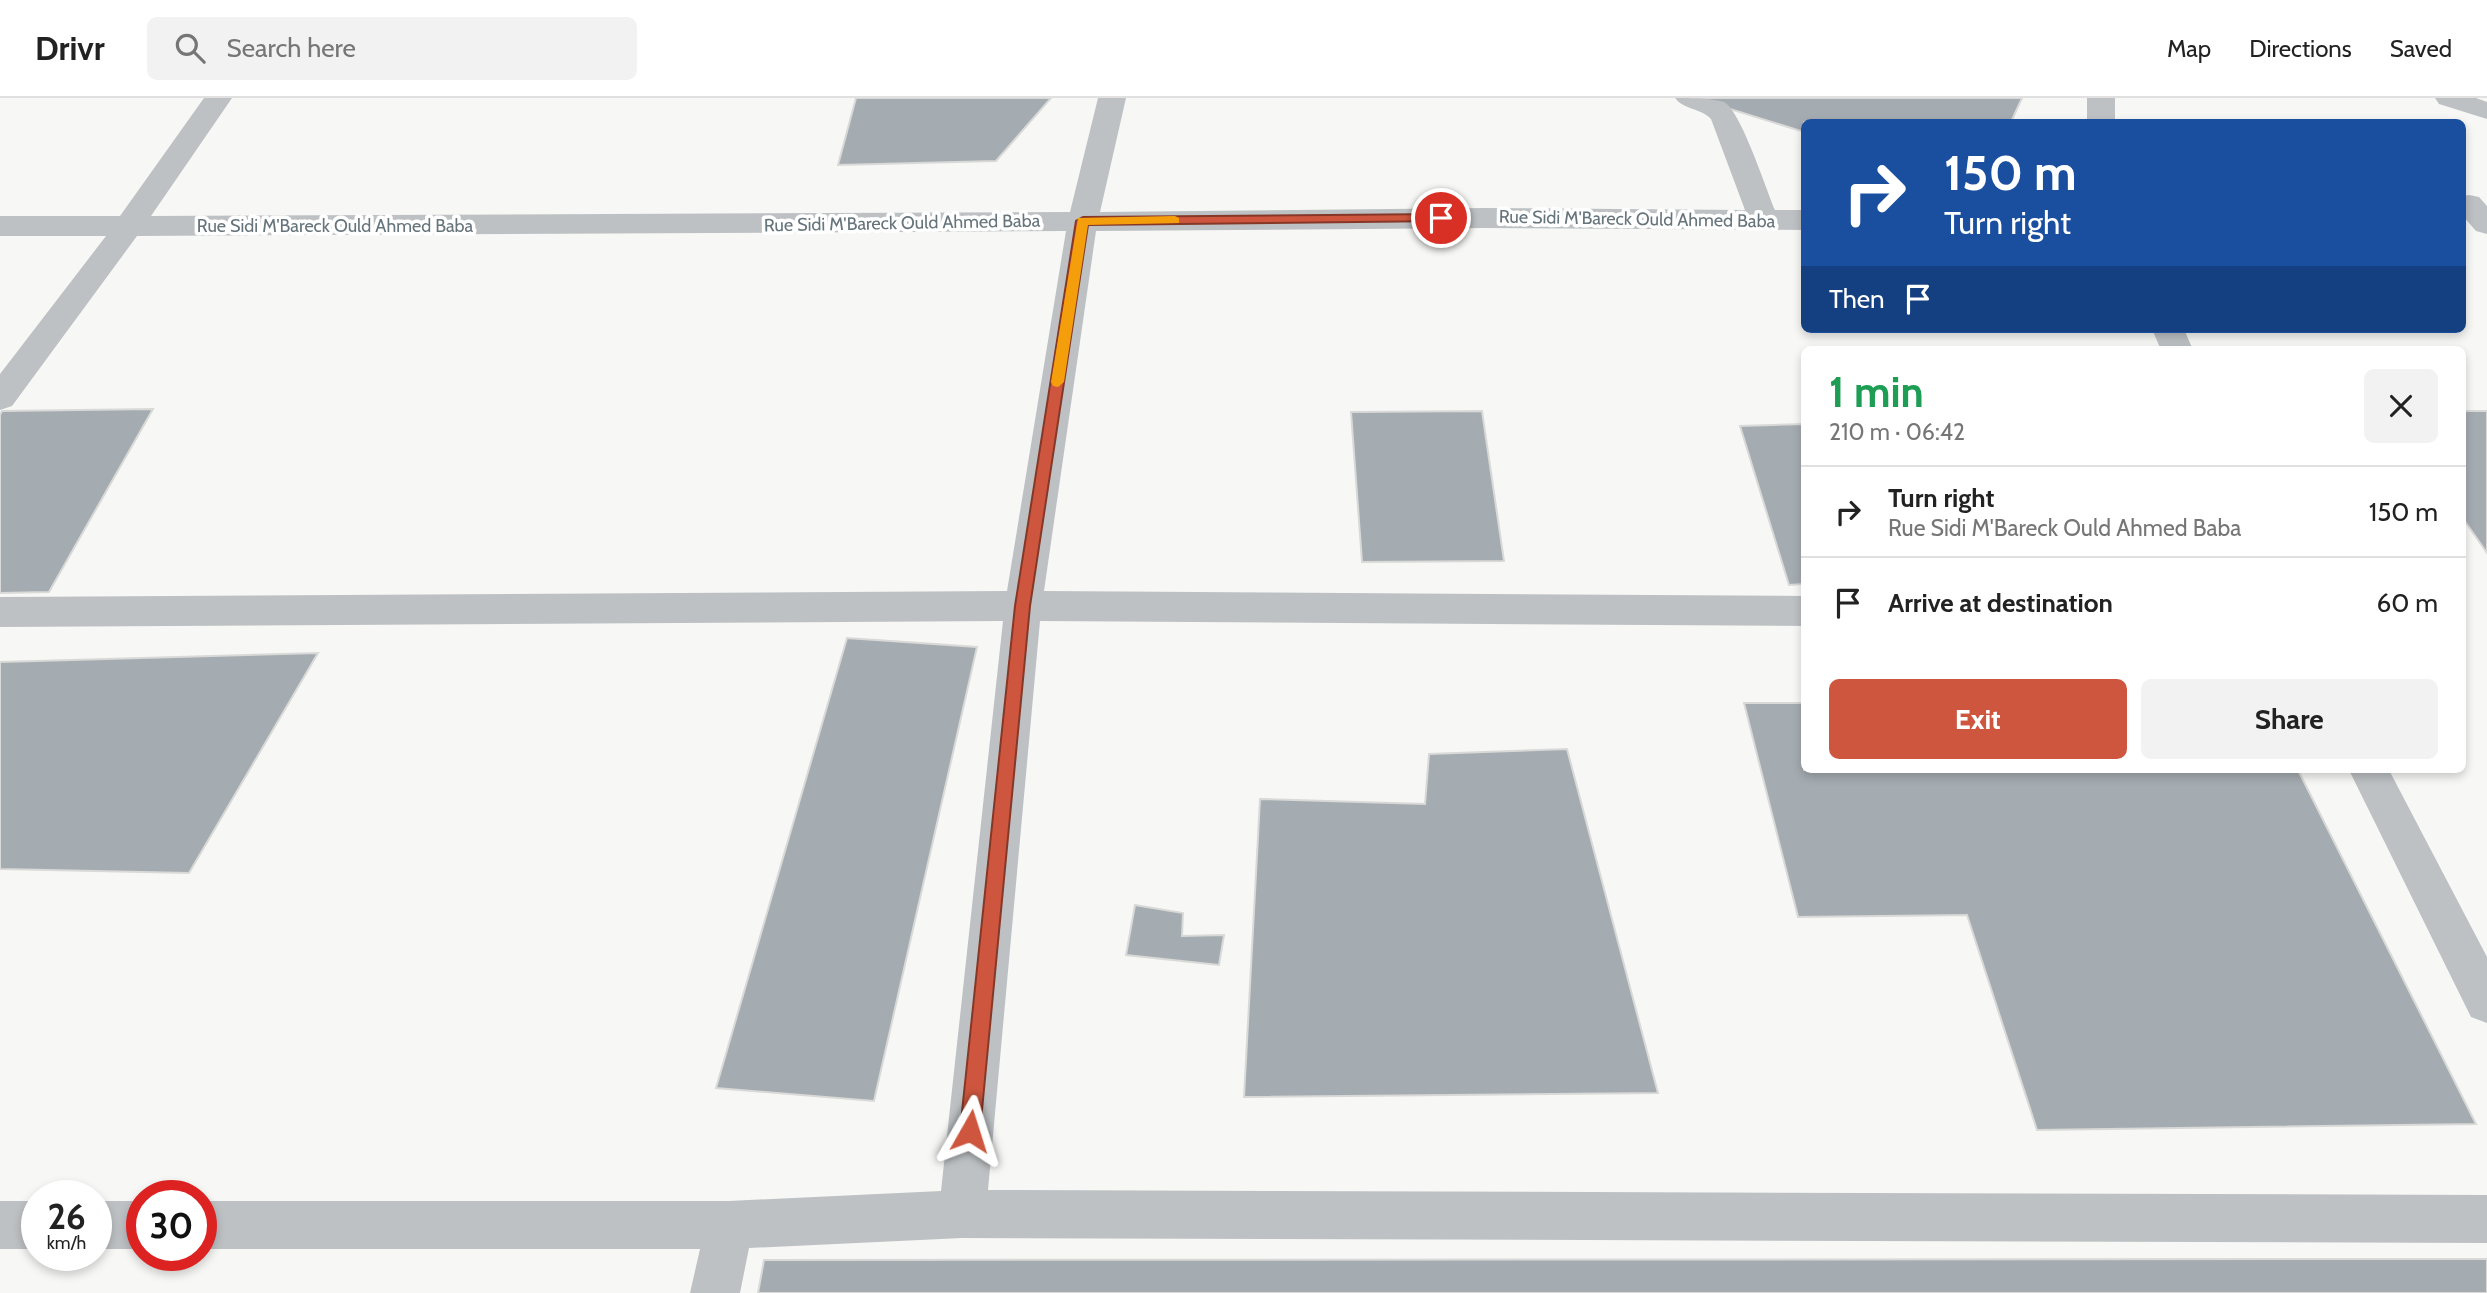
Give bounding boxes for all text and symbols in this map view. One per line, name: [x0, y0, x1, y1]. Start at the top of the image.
search box: [147, 17, 637, 80]
text: Drivr: [35, 28, 105, 68]
icon: search: [171, 29, 209, 67]
text: Search here: [227, 32, 356, 64]
text: Map: [2167, 34, 2211, 63]
text: Directions: [2249, 34, 2352, 63]
text: Saved: [2390, 34, 2452, 63]
text: 150 m: [1944, 143, 2077, 202]
icon: right: [1829, 147, 1920, 238]
pin: [1411, 188, 1471, 248]
icon: arrive: [1422, 199, 1460, 237]
text: Turn right: [1944, 203, 2071, 242]
street label: Rue Sidi M'Bareck Ould Ahmed Baba: [1499, 206, 1776, 232]
street label: Rue Sidi M'Bareck Ould Ahmed Baba: [764, 210, 1041, 236]
street label: Rue Sidi M'Bareck Ould Ahmed Baba: [197, 215, 474, 237]
icon: arrive: [1899, 280, 1937, 318]
text: Then: [1829, 283, 1885, 315]
text: 1 min: [1829, 366, 1924, 418]
button: close: [2364, 369, 2438, 443]
text: 210 m · 06:42: [1829, 418, 1965, 446]
text: Turn right: [1888, 482, 1994, 514]
icon: right: [1829, 493, 1867, 531]
text: 150 m: [2369, 496, 2438, 528]
text: Rue Sidi M'Bareck Ould Ahmed Baba: [1888, 514, 2241, 542]
icon: arrive: [1829, 584, 1867, 622]
text: Arrive at destination: [1888, 587, 2113, 619]
text: 60 m: [2376, 587, 2438, 619]
button: Exit: [1829, 679, 2127, 759]
button: Share: [2141, 679, 2438, 759]
position arrow: [933, 1094, 1007, 1168]
speed limit sign: 30: [126, 1180, 217, 1271]
text: 26: [47, 1195, 86, 1238]
text: km/h: [47, 1232, 86, 1254]

